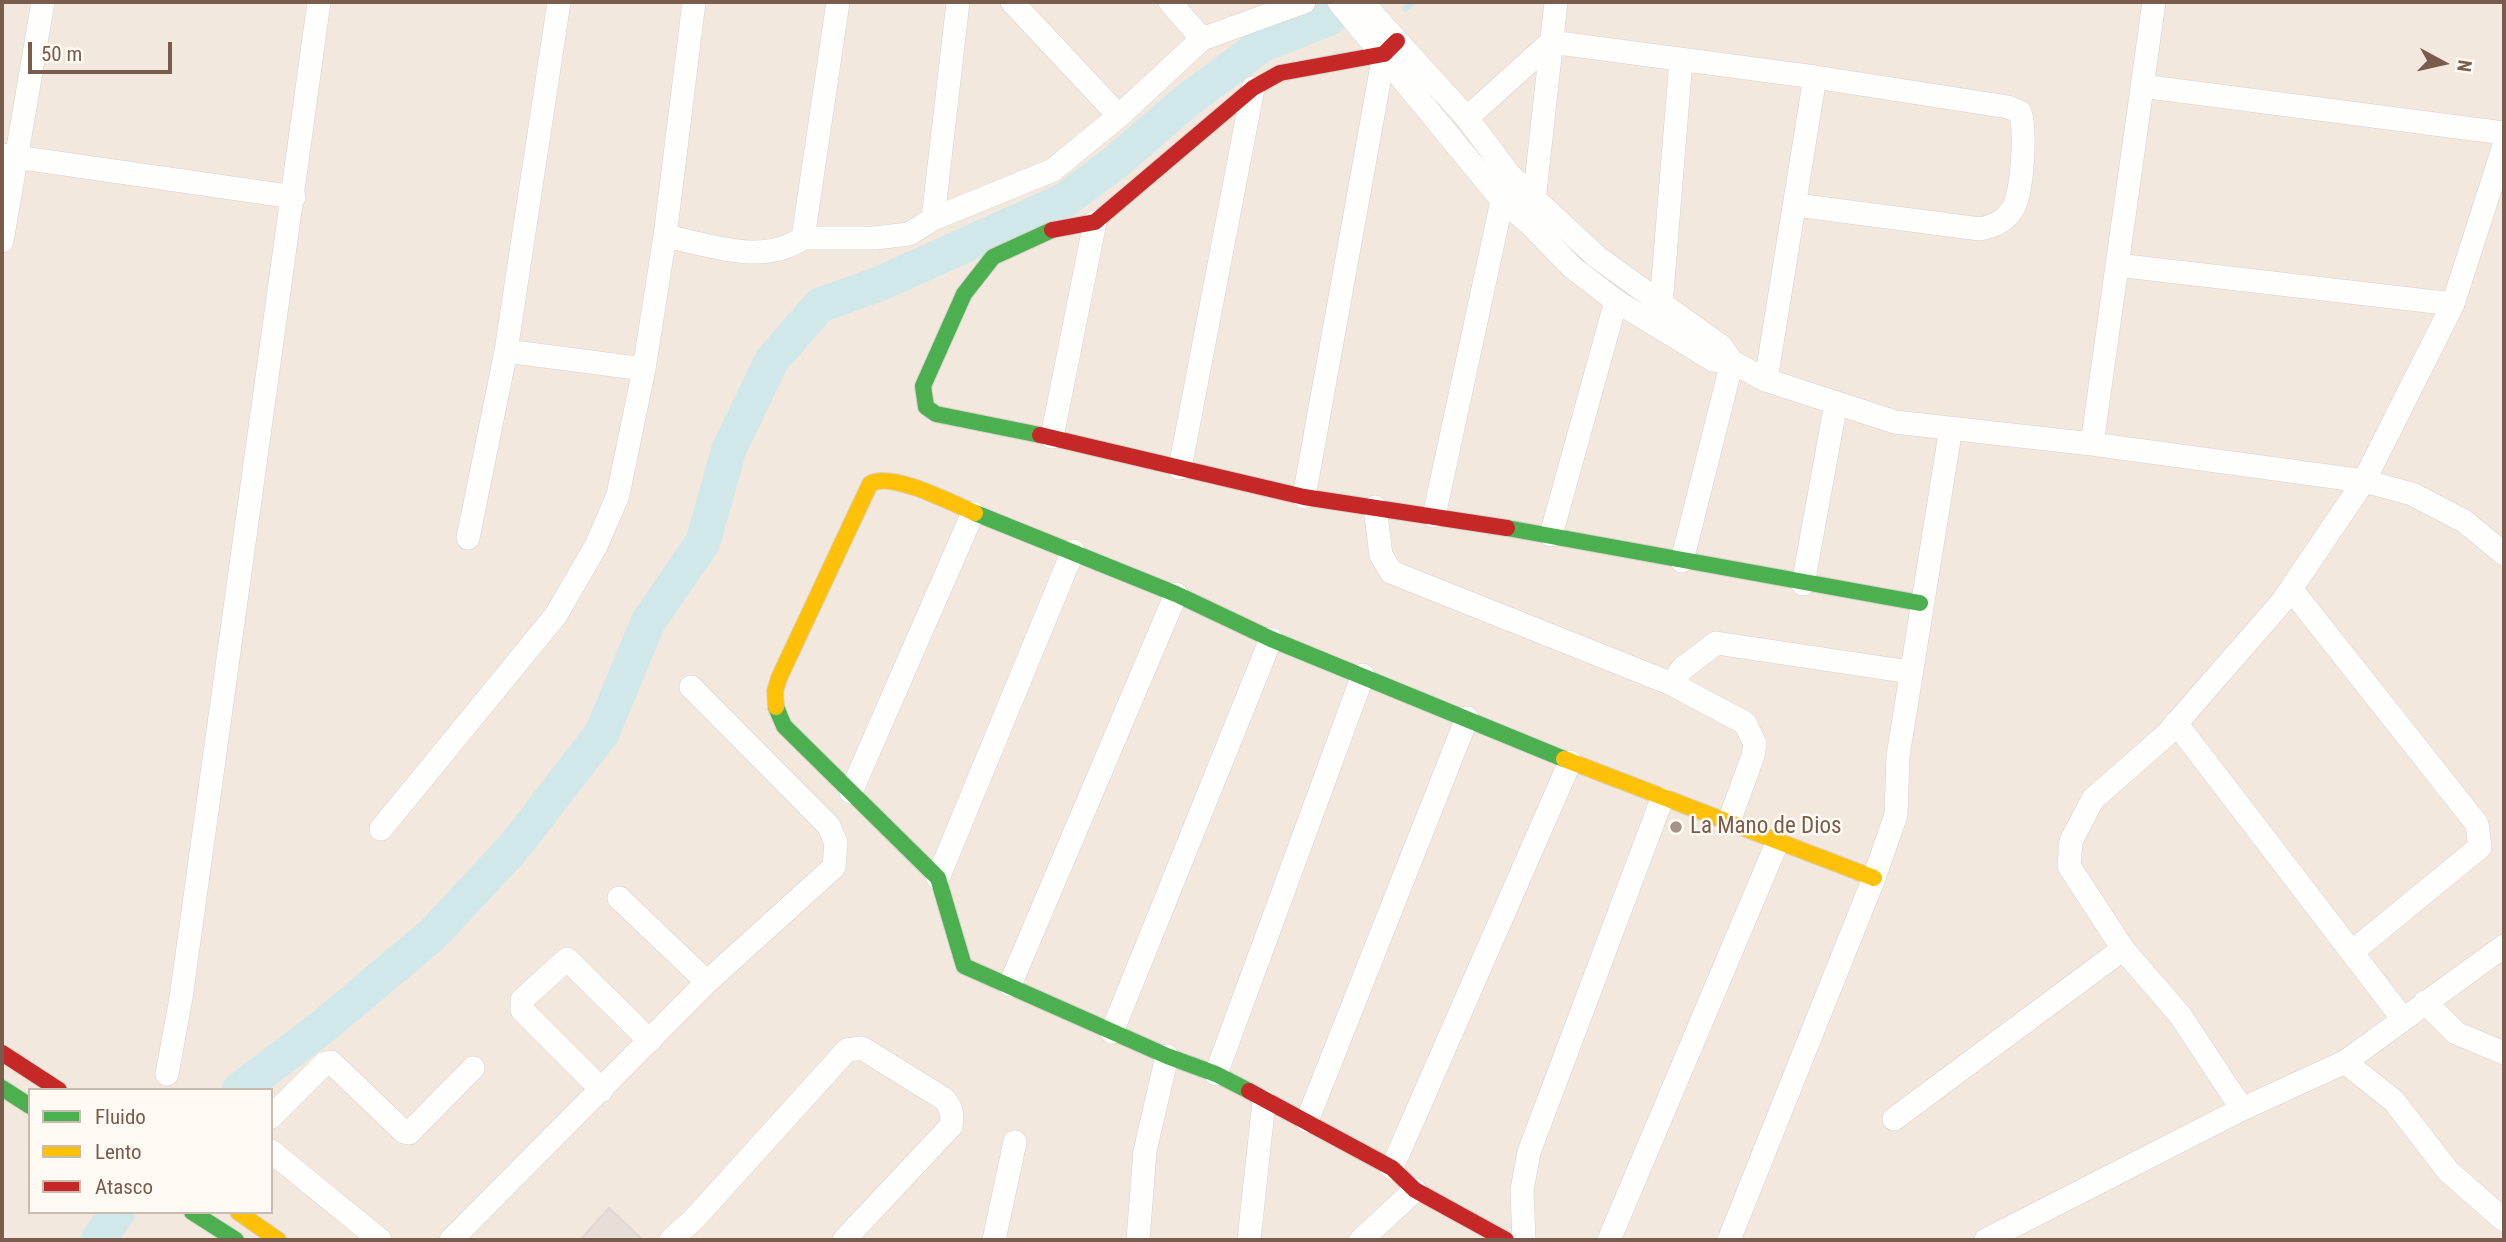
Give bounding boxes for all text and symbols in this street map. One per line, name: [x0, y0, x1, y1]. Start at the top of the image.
scale bar: [32, 28, 175, 72]
north arrow: [2408, 28, 2478, 98]
text: 50 m: [41, 42, 82, 66]
text: N: [2452, 59, 2476, 73]
place label: La Mano de Dios: [1690, 813, 1841, 841]
marker: La Mano de Dios: [1668, 819, 1684, 835]
legend: [28, 1088, 273, 1214]
text: Fluido: [95, 1105, 146, 1129]
text: Lento: [95, 1140, 142, 1164]
text: Atasco: [95, 1175, 153, 1199]

